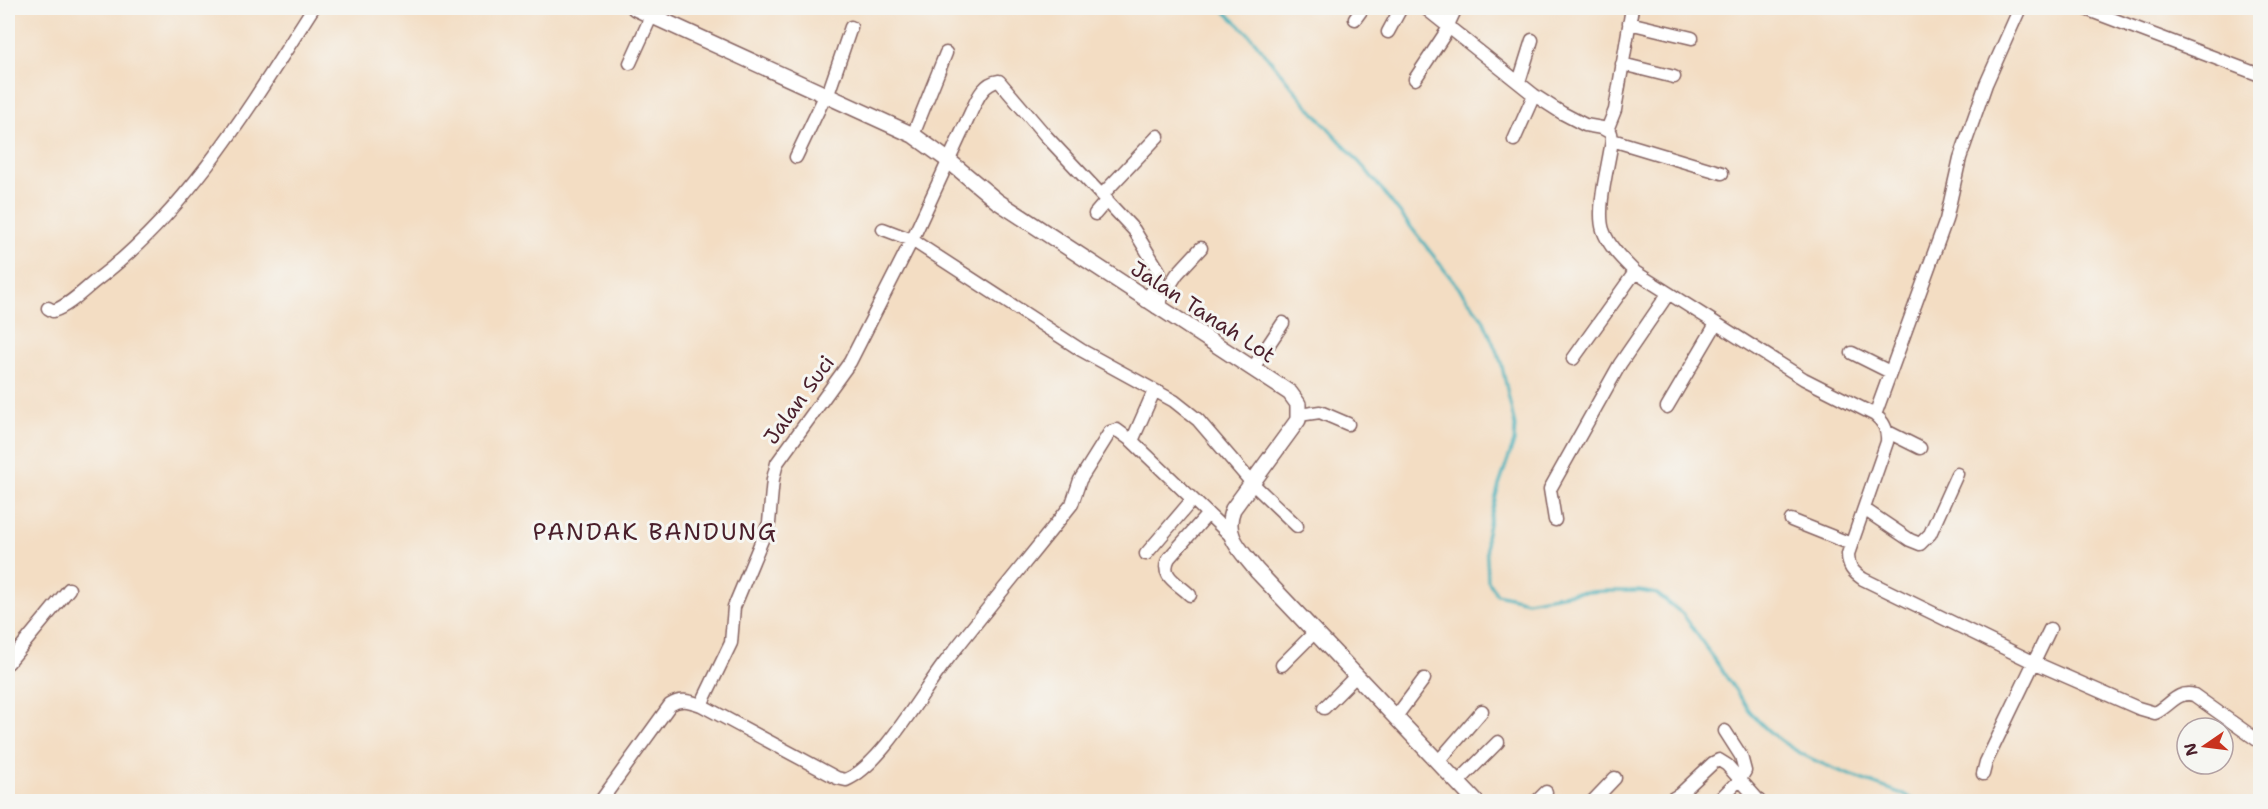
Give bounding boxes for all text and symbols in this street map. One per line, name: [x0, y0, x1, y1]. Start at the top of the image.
street label: Jalan Tanah Lot: [1125, 255, 1281, 369]
street label: Jalan Suci: [757, 350, 841, 450]
district label: PANDAK BANDUNG: [533, 516, 777, 548]
north arrow: [2175, 716, 2235, 776]
text: N: [2179, 741, 2203, 758]

